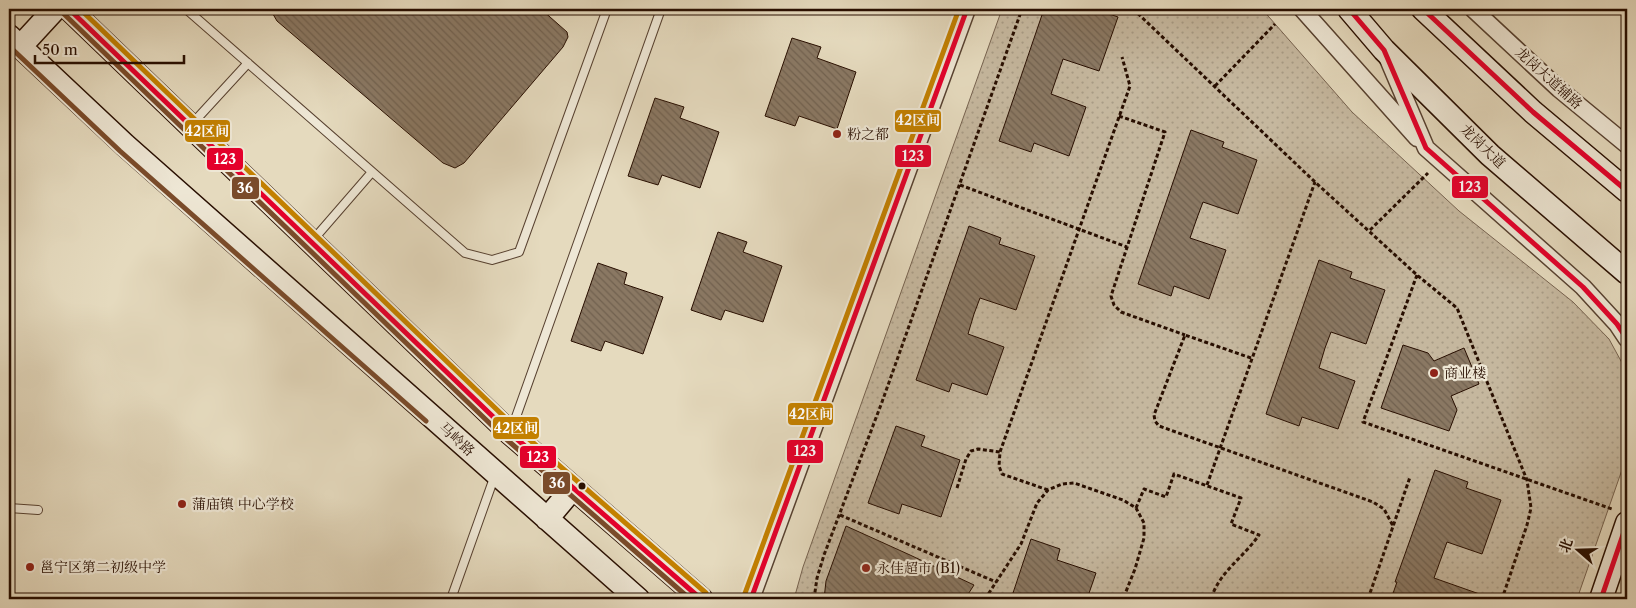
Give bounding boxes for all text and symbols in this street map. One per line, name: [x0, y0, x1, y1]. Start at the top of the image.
scale bar: [35, 32, 184, 64]
text: 50 m: [42, 40, 78, 59]
street label: 龙岗大道辅路: [1512, 43, 1586, 113]
line badge: 42区间: [894, 109, 942, 133]
text: 42区间: [896, 111, 940, 129]
line badge: 42区间: [184, 119, 231, 143]
street label: 龙岗大道: [1457, 120, 1509, 172]
text: 42区间: [185, 122, 229, 140]
place label: 粉之都: [847, 125, 889, 143]
marker: 粉之都: [831, 128, 843, 140]
line badge: 123: [894, 144, 932, 168]
line badge: 123: [206, 147, 244, 171]
text: 123: [902, 147, 924, 165]
text: 123: [214, 150, 236, 168]
line badge: 123: [1451, 175, 1489, 199]
line badge: 36: [231, 176, 260, 200]
text: 123: [1459, 178, 1481, 196]
text: 36: [237, 179, 253, 197]
place label: 商业楼: [1444, 364, 1486, 382]
marker: 商业楼: [1428, 367, 1440, 379]
line badge: 42区间: [787, 402, 834, 426]
text: 42区间: [789, 405, 833, 423]
line badge: 42区间: [492, 416, 540, 440]
street label: 马岭路: [435, 418, 479, 460]
text: 42区间: [494, 419, 538, 437]
line badge: 123: [786, 439, 824, 464]
text: 123: [794, 442, 816, 460]
line badge: 123: [519, 445, 557, 469]
text: 123: [527, 448, 549, 466]
line badge: 36: [542, 471, 571, 495]
text: 36: [549, 474, 565, 492]
unlabelled marker: [577, 481, 587, 491]
place label: 蒲庙镇 中心学校: [192, 495, 294, 513]
marker: 蒲庙镇 中心学校: [176, 498, 188, 510]
north arrow: [1554, 526, 1604, 576]
text: 北: [1555, 536, 1577, 555]
place label: 邕宁区第二初级中学: [40, 558, 166, 576]
place label: 永佳超市 (B1): [876, 559, 960, 577]
marker: 邕宁区第二初级中学: [24, 561, 36, 573]
marker: 永佳超市 (B1): [860, 562, 872, 574]

